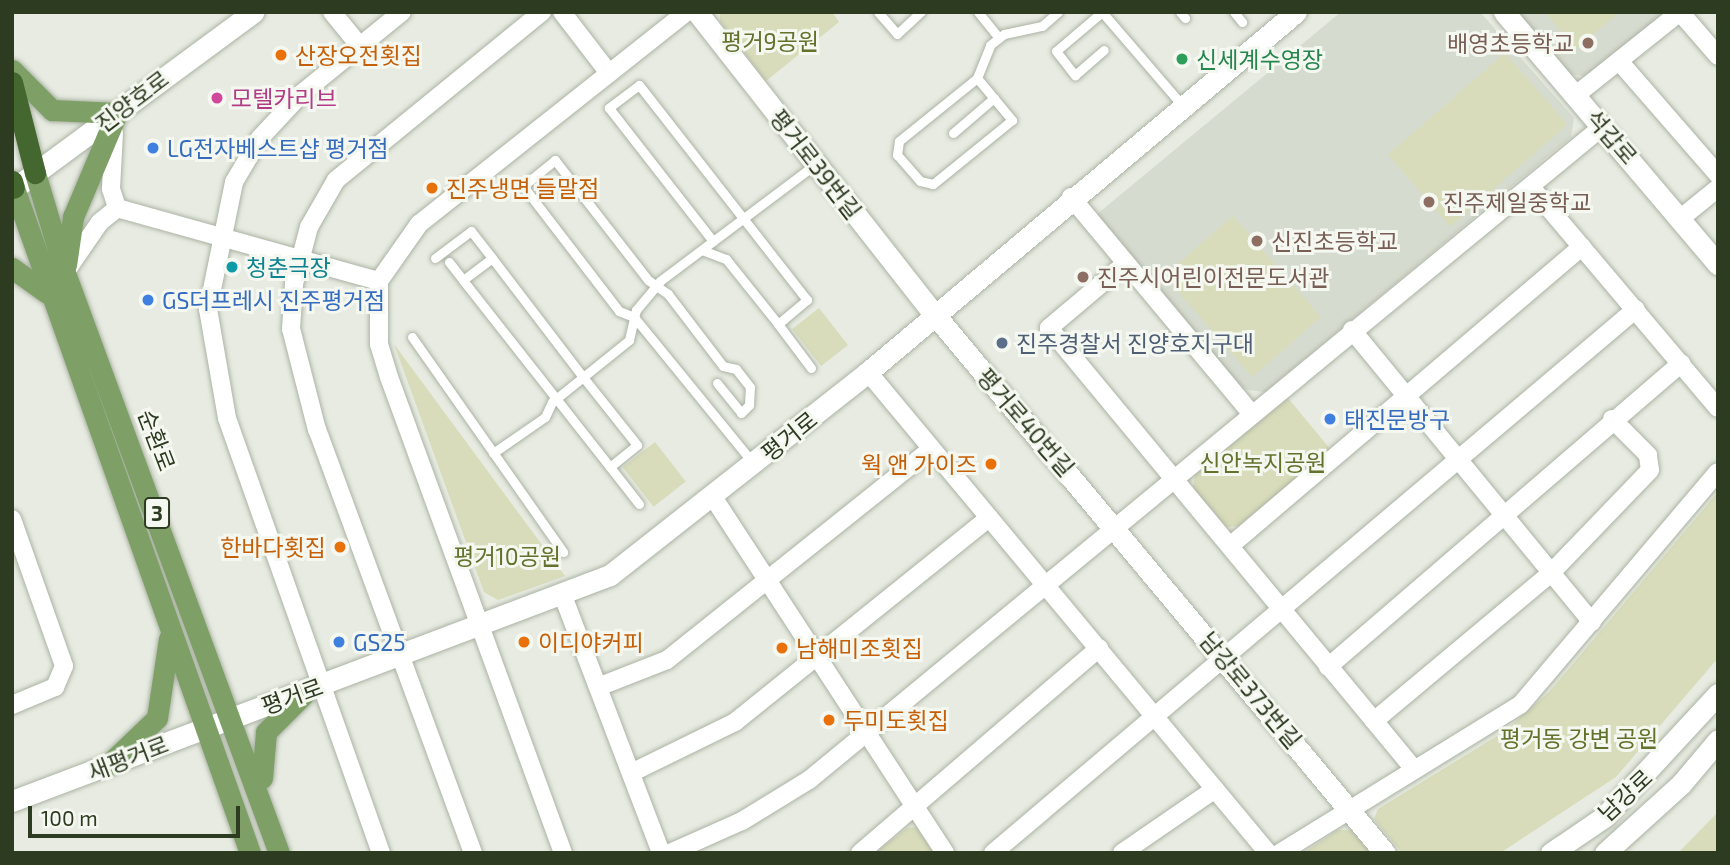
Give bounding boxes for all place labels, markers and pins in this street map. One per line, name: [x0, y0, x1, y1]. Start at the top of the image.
place label: 배영초등학교: [1447, 29, 1574, 57]
marker: 배영초등학교: [1580, 35, 1596, 51]
place label: 산장오전횟집: [295, 41, 422, 69]
place label: 신세계수영장: [1196, 45, 1323, 73]
marker: 산장오전횟집: [273, 47, 289, 63]
marker: 신세계수영장: [1174, 51, 1190, 67]
place label: 모텔카리브: [231, 84, 337, 112]
marker: 모텔카리브: [209, 90, 225, 106]
place label: LG전자베스트샵 평거점: [167, 134, 388, 162]
marker: LG전자베스트샵 평거점: [145, 140, 161, 156]
place label: 진주냉면 들말점: [446, 174, 599, 202]
marker: 진주냉면 들말점: [424, 180, 440, 196]
place label: 진주제일중학교: [1443, 188, 1591, 216]
marker: 진주제일중학교: [1421, 194, 1437, 210]
place label: 신진초등학교: [1271, 227, 1398, 255]
marker: 신진초등학교: [1249, 233, 1265, 249]
place label: 청춘극장: [246, 253, 331, 281]
marker: 청춘극장: [224, 259, 240, 275]
place label: 진주시어린이전문도서관: [1097, 263, 1330, 291]
marker: 진주시어린이전문도서관: [1075, 269, 1091, 285]
place label: GS더프레시 진주평거점: [162, 286, 385, 314]
marker: GS더프레시 진주평거점: [140, 292, 156, 308]
place label: 진주경찰서 진양호지구대: [1016, 329, 1254, 357]
marker: 진주경찰서 진양호지구대: [994, 335, 1010, 351]
place label: 태진문방구: [1344, 405, 1450, 433]
marker: 태진문방구: [1322, 411, 1338, 427]
place label: 웍 앤 가이즈: [861, 450, 977, 478]
marker: 웍 앤 가이즈: [983, 456, 999, 472]
place label: 한바다횟집: [220, 533, 326, 561]
marker: 한바다횟집: [332, 539, 348, 555]
place label: GS25: [353, 628, 406, 656]
place label: 이디야커피: [538, 628, 644, 656]
marker: GS25: [331, 634, 347, 650]
marker: 이디야커피: [516, 634, 532, 650]
place label: 남해미조횟집: [796, 634, 923, 662]
marker: 남해미조횟집: [774, 640, 790, 656]
place label: 두미도횟집: [843, 706, 949, 734]
marker: 두미도횟집: [821, 712, 837, 728]

